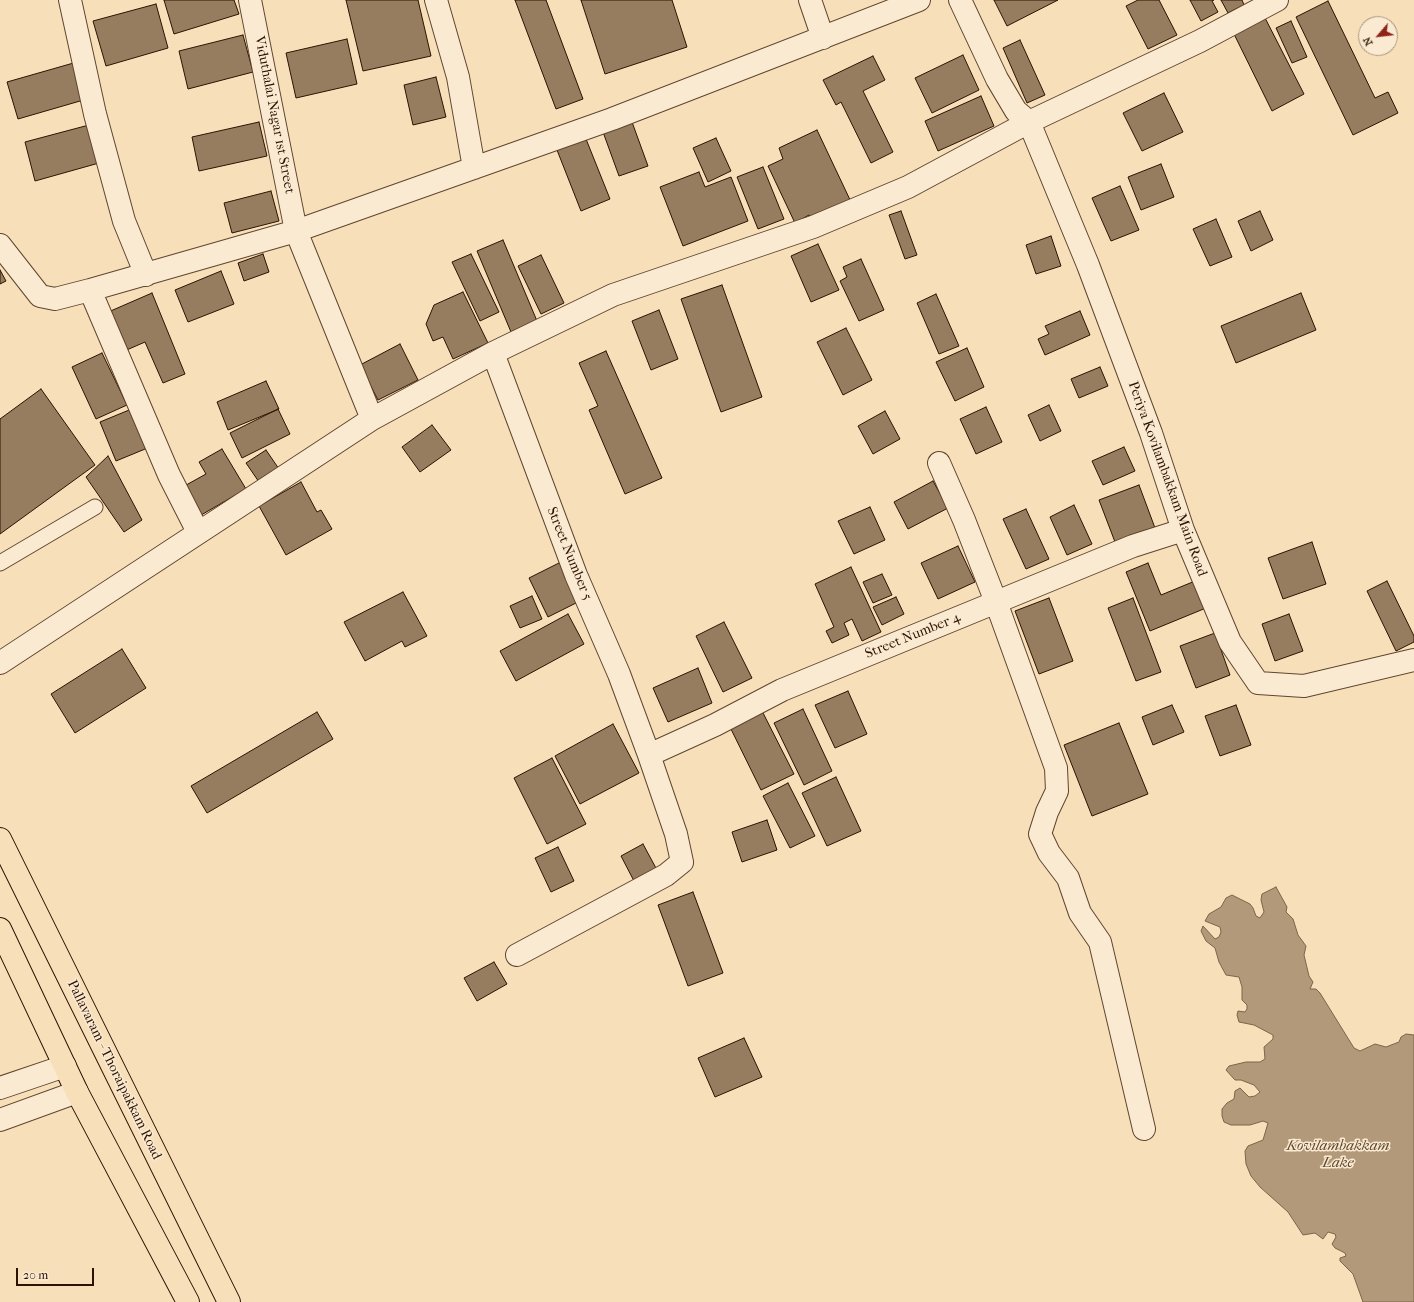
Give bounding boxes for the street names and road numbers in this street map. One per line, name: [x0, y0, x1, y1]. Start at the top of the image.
street label: Viduthalai Nagar 1st Street: [250, 35, 298, 195]
street label: Periya Kovilambakkam Main Road: [1124, 379, 1210, 579]
street label: Street Number 5: [543, 505, 595, 603]
street label: Street Number 4: [863, 609, 963, 663]
street label: Pallavaram - Thoraipakkam Road: [63, 978, 165, 1162]

